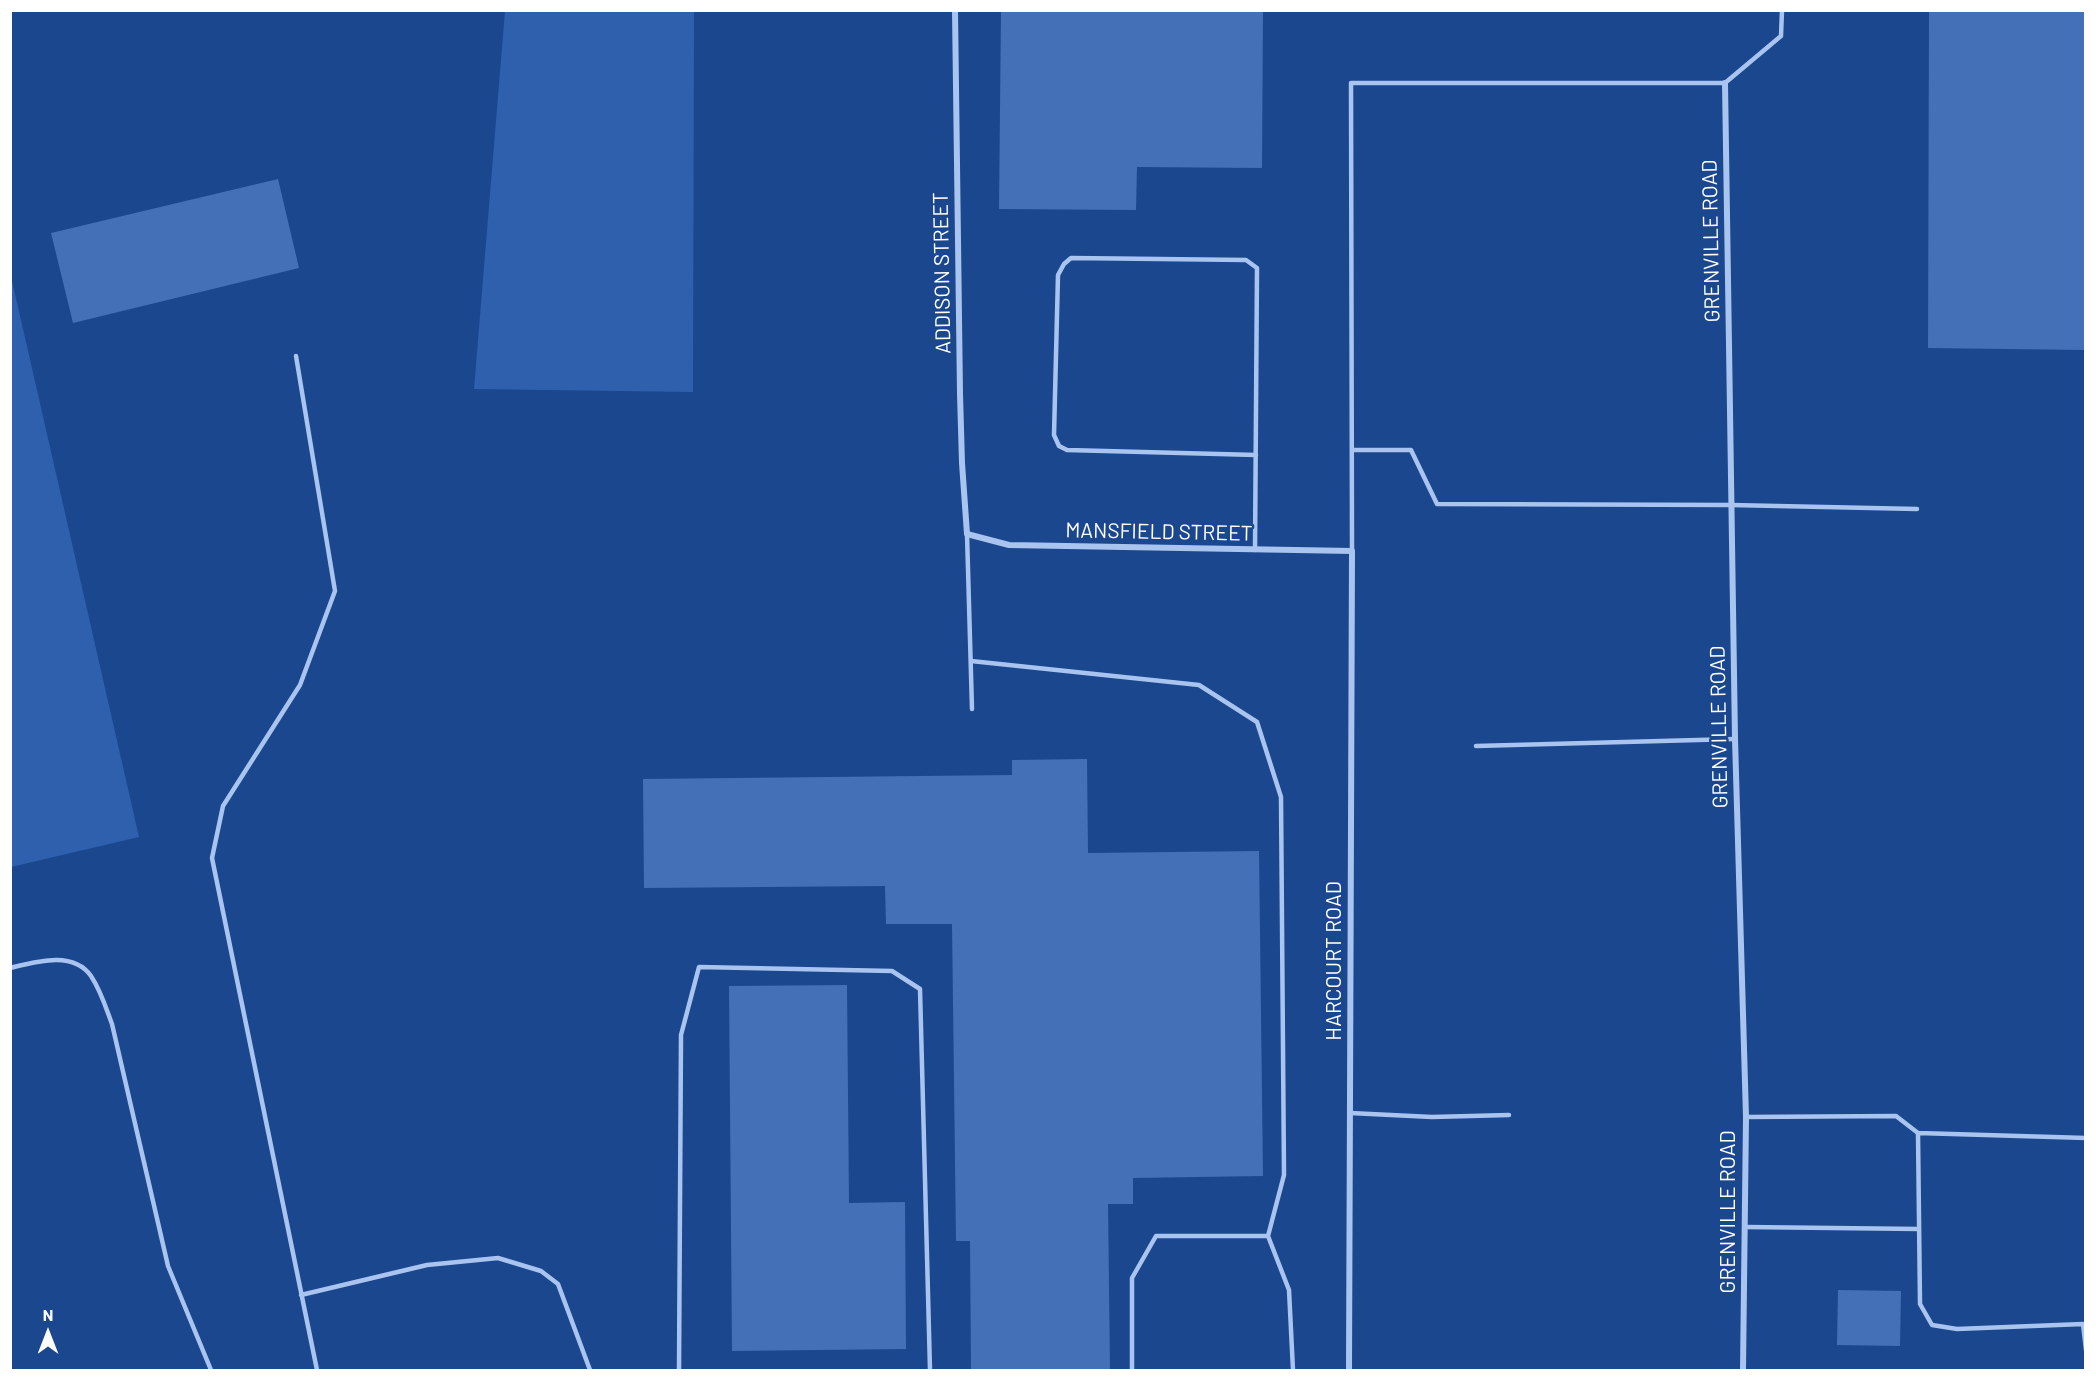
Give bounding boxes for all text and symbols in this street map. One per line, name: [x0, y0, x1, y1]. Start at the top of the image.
street label: GRENVILLE ROAD: [1697, 159, 1725, 323]
street label: ADDISON STREET: [928, 192, 956, 354]
street label: MANSFIELD STREET: [1065, 518, 1253, 546]
street label: GRENVILLE ROAD: [1705, 645, 1733, 809]
street label: HARCOURT ROAD: [1321, 881, 1347, 1041]
street label: GRENVILLE ROAD: [1715, 1131, 1741, 1293]
north arrow: [18, 1303, 78, 1363]
text: N: [43, 1305, 53, 1324]

